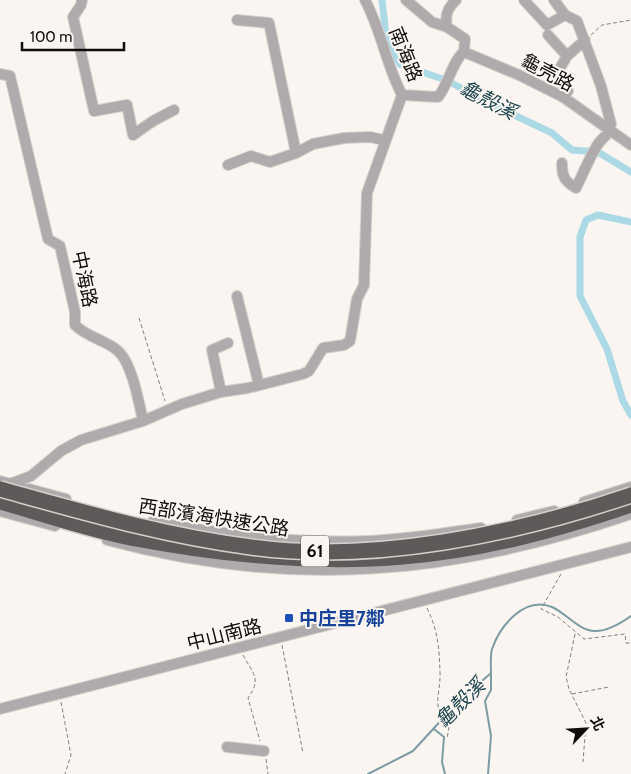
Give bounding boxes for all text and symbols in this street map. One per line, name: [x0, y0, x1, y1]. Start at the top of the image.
scale bar: [22, 20, 125, 52]
street label: 南海路: [384, 23, 427, 85]
text: 100 m: [30, 28, 72, 46]
street label: 龜壳路: [517, 49, 578, 96]
water label: 龜殼溪: [456, 76, 523, 126]
street label: 中海路: [67, 249, 102, 309]
street label: 西部濱海快速公路: [137, 494, 291, 541]
road number: 61: [301, 536, 329, 566]
place label: 中庄里7鄰: [299, 607, 385, 630]
marker: 中庄里7鄰: [283, 612, 295, 624]
street label: 中山南路: [184, 614, 264, 655]
water label: 龜殼溪: [430, 671, 492, 733]
north arrow: [561, 704, 611, 754]
text: 北: [587, 713, 609, 734]

